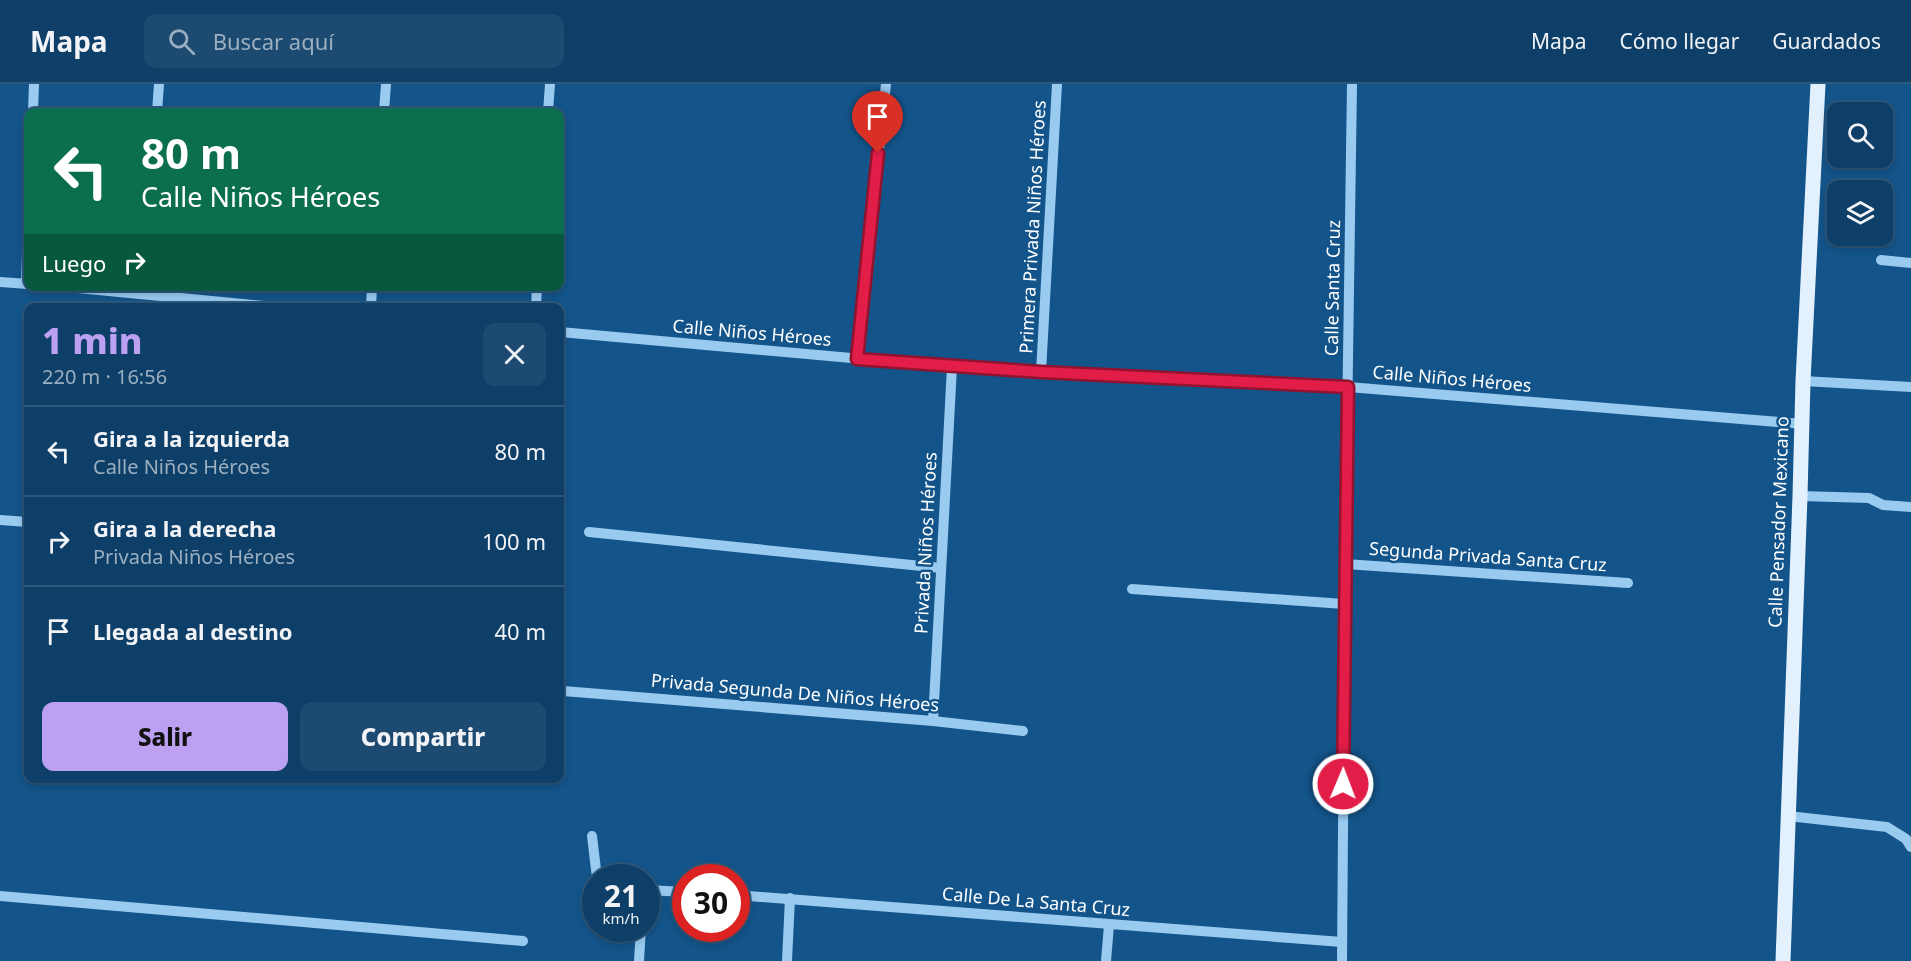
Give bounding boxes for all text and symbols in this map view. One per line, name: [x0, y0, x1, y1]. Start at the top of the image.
search box: [144, 14, 564, 68]
text: Mapa: [30, 22, 108, 60]
icon: search: [165, 25, 198, 58]
text: Buscar aquí: [213, 26, 334, 56]
text: Mapa: [1531, 27, 1586, 55]
text: Cómo llegar: [1619, 27, 1739, 55]
text: Guardados: [1772, 27, 1881, 55]
pin: [852, 91, 903, 153]
icon: arrive: [861, 100, 894, 133]
street label: Primera Privada Niños Héroes: [1013, 100, 1051, 354]
map controls: [1827, 102, 1893, 246]
button: search: [1827, 102, 1893, 168]
text: 80 m: [141, 124, 241, 181]
icon: left: [42, 132, 120, 210]
text: Calle Niños Héroes: [141, 178, 380, 215]
button: layers: [1827, 180, 1893, 246]
street label: Calle Santa Cruz: [1319, 220, 1345, 356]
icon: right: [118, 246, 151, 279]
text: Luego: [42, 248, 106, 278]
street label: Calle Niños Héroes: [672, 313, 833, 351]
text: 1 min: [42, 316, 143, 365]
button: close: [483, 323, 546, 386]
street label: Calle Niños Héroes: [1372, 359, 1533, 397]
text: 220 m · 16:56: [42, 363, 167, 390]
street label: Calle Pensador Mexicano: [1762, 416, 1794, 628]
text: Gira a la izquierda: [93, 423, 290, 453]
icon: left: [42, 435, 75, 468]
text: 80 m: [495, 436, 546, 466]
street label: Privada Niños Héroes: [908, 451, 942, 634]
text: Calle Niños Héroes: [93, 453, 270, 480]
text: Gira a la derecha: [93, 513, 277, 543]
icon: right: [42, 525, 75, 558]
text: 100 m: [482, 526, 546, 556]
street label: Segunda Privada Santa Cruz: [1369, 536, 1608, 576]
text: Privada Niños Héroes: [93, 543, 295, 570]
icon: arrive: [42, 615, 75, 648]
text: Llegada al destino: [93, 616, 293, 646]
text: 40 m: [495, 616, 546, 646]
street label: Privada Segunda De Niños Héroes: [650, 667, 940, 717]
button: Salir: [42, 702, 288, 771]
button: Compartir: [300, 702, 546, 771]
position arrow: [1311, 752, 1375, 816]
speed limit sign: 30: [672, 864, 750, 942]
text: 21: [604, 875, 638, 916]
street label: Calle De La Santa Cruz: [941, 881, 1131, 921]
text: km/h: [603, 908, 639, 928]

